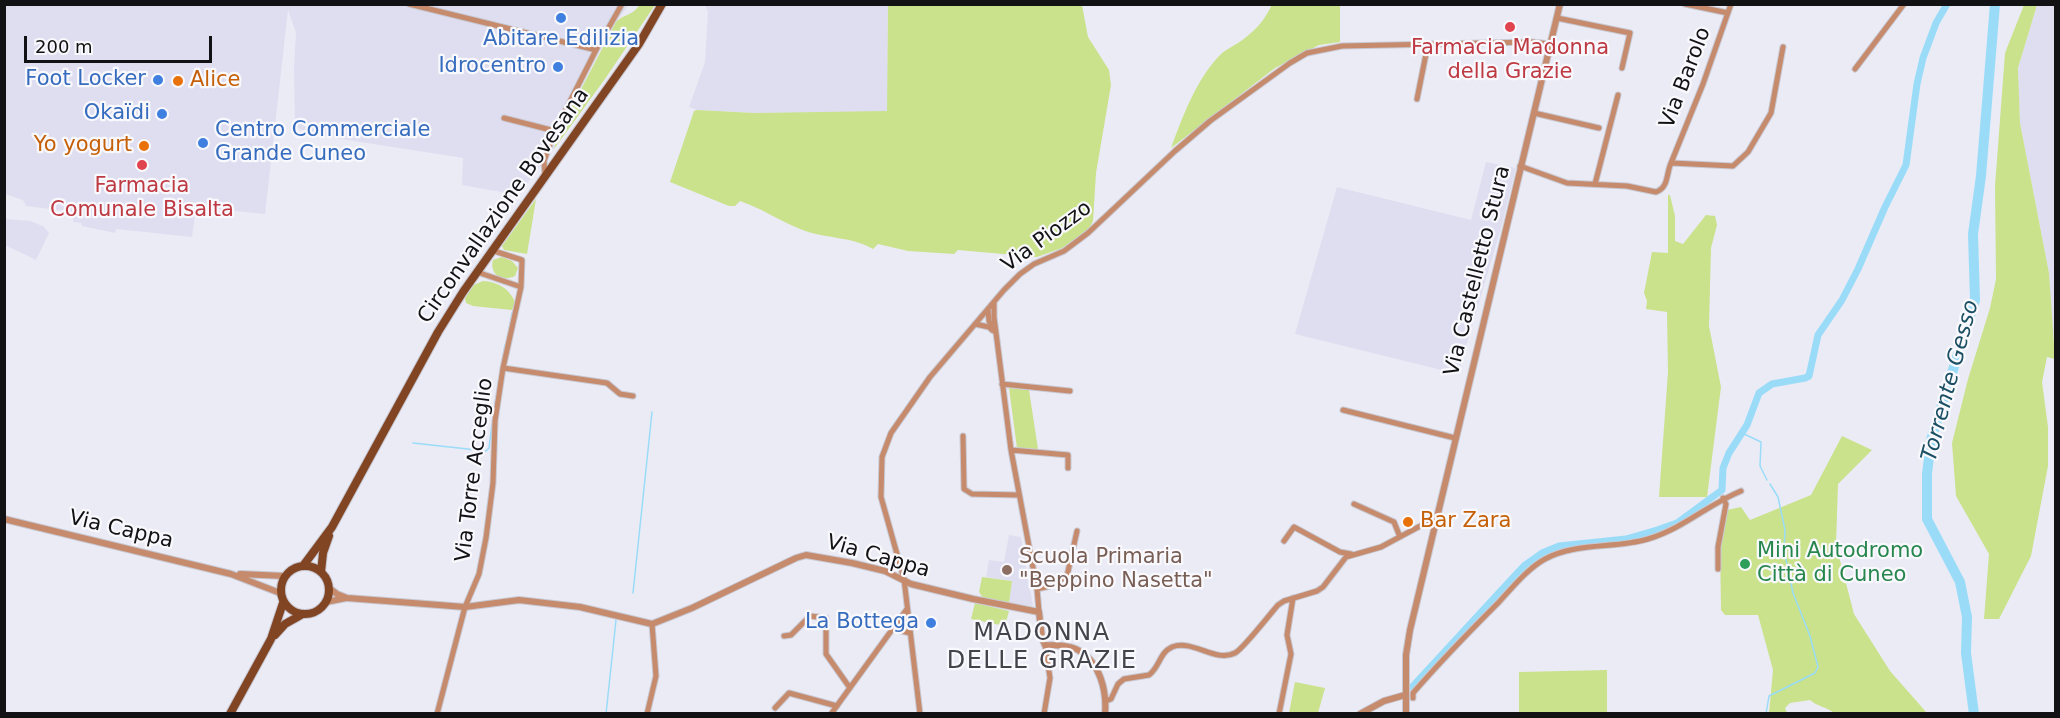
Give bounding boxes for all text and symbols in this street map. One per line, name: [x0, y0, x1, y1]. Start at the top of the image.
marker: Abitare Edilizia: [554, 11, 568, 25]
marker: Farmacia Madonna della Grazie: [1503, 20, 1517, 34]
scale bar: [27, 24, 214, 62]
street label: Via Barolo: [1655, 24, 1717, 132]
place label: Abitare Edilizia: [483, 27, 639, 53]
text: 200 m: [35, 36, 93, 57]
place label: Farmacia Madonna della Grazie: [1411, 36, 1609, 86]
place label: Idrocentro: [438, 54, 546, 80]
marker: Idrocentro: [551, 60, 565, 74]
place label: Foot Locker: [25, 67, 146, 93]
place label: Alice: [190, 68, 241, 94]
marker: Foot Locker: [151, 73, 165, 87]
marker: Alice: [171, 74, 185, 88]
street label: Circonvallazione Bovesana: [413, 84, 595, 328]
place label: Okaïdi: [84, 101, 150, 127]
marker: Okaïdi: [155, 107, 169, 121]
place label: Centro Commerciale Grande Cuneo: [215, 118, 430, 168]
place label: Yo yogurt: [34, 133, 132, 159]
marker: Centro Commerciale Grande Cuneo: [196, 136, 210, 150]
marker: Yo yogurt: [137, 139, 151, 153]
marker: Farmacia Comunale Bisalta: [135, 158, 149, 172]
street label: Via Castelletto Stura: [1440, 163, 1516, 379]
place label: Farmacia Comunale Bisalta: [50, 174, 234, 224]
street label: Via Piozzo: [997, 196, 1097, 278]
water label: Torrente Gesso: [1917, 297, 1985, 465]
street label: Via Torre Acceglio: [451, 377, 499, 563]
street label: Via Cappa: [66, 506, 176, 554]
place label: Bar Zara: [1420, 509, 1511, 535]
marker: Bar Zara: [1401, 515, 1415, 529]
street label: Via Cappa: [823, 530, 933, 584]
place label: Mini Autodromo Città di Cuneo: [1757, 539, 1923, 589]
place label: Scuola Primaria "Beppino Nasetta": [1019, 545, 1213, 595]
marker: Mini Autodromo Città di Cuneo: [1738, 557, 1752, 571]
marker: Scuola Primaria "Beppino Nasetta": [1000, 563, 1014, 577]
place label: La Bottega: [805, 610, 919, 636]
marker: La Bottega: [924, 616, 938, 630]
district label: MADONNA DELLE GRAZIE: [947, 620, 1137, 676]

